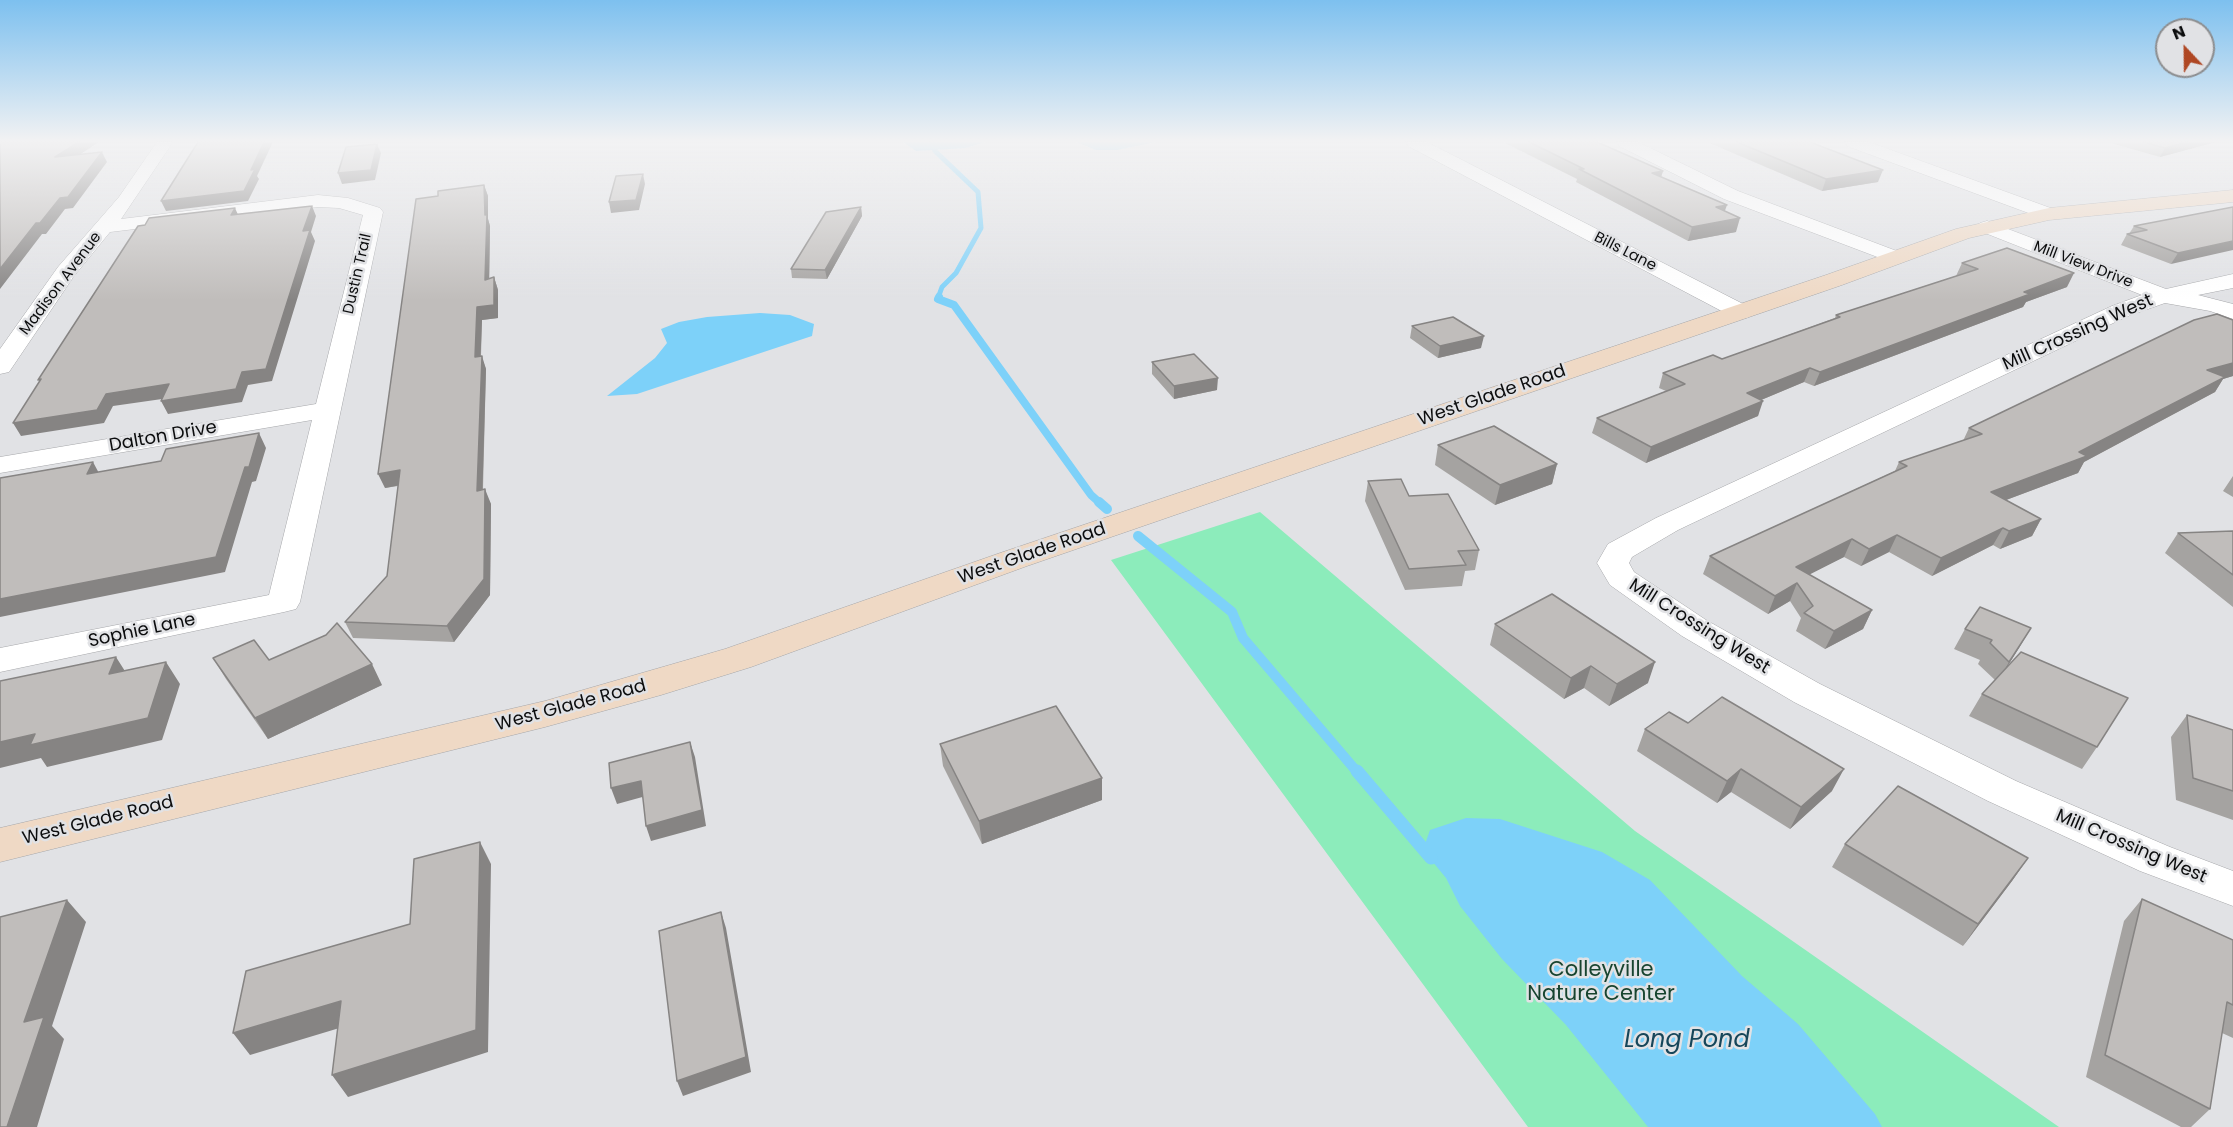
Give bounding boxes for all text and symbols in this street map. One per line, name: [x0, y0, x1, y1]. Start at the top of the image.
north arrow: [2155, 18, 2215, 78]
text: N: [2169, 20, 2189, 46]
street label: Madison Avenue: [16, 229, 106, 339]
street label: Bills Lane: [1591, 229, 1659, 275]
street label: Dustin Trail: [340, 232, 376, 316]
street label: Mill View Drive: [2031, 238, 2135, 292]
street label: Mill Crossing West: [2000, 290, 2156, 376]
street label: West Glade Road: [1415, 361, 1569, 431]
street label: Dalton Drive: [108, 417, 218, 457]
street label: West Glade Road: [955, 519, 1109, 589]
street label: Mill Crossing West: [1625, 575, 1773, 679]
street label: Sophie Lane: [87, 609, 197, 653]
street label: West Glade Road: [493, 676, 649, 736]
street label: West Glade Road: [20, 792, 176, 850]
street label: Mill Crossing West: [2052, 805, 2210, 889]
park label: Colleyville Nature Center: [1527, 958, 1675, 1008]
water label: Long Pond: [1624, 1027, 1750, 1055]

